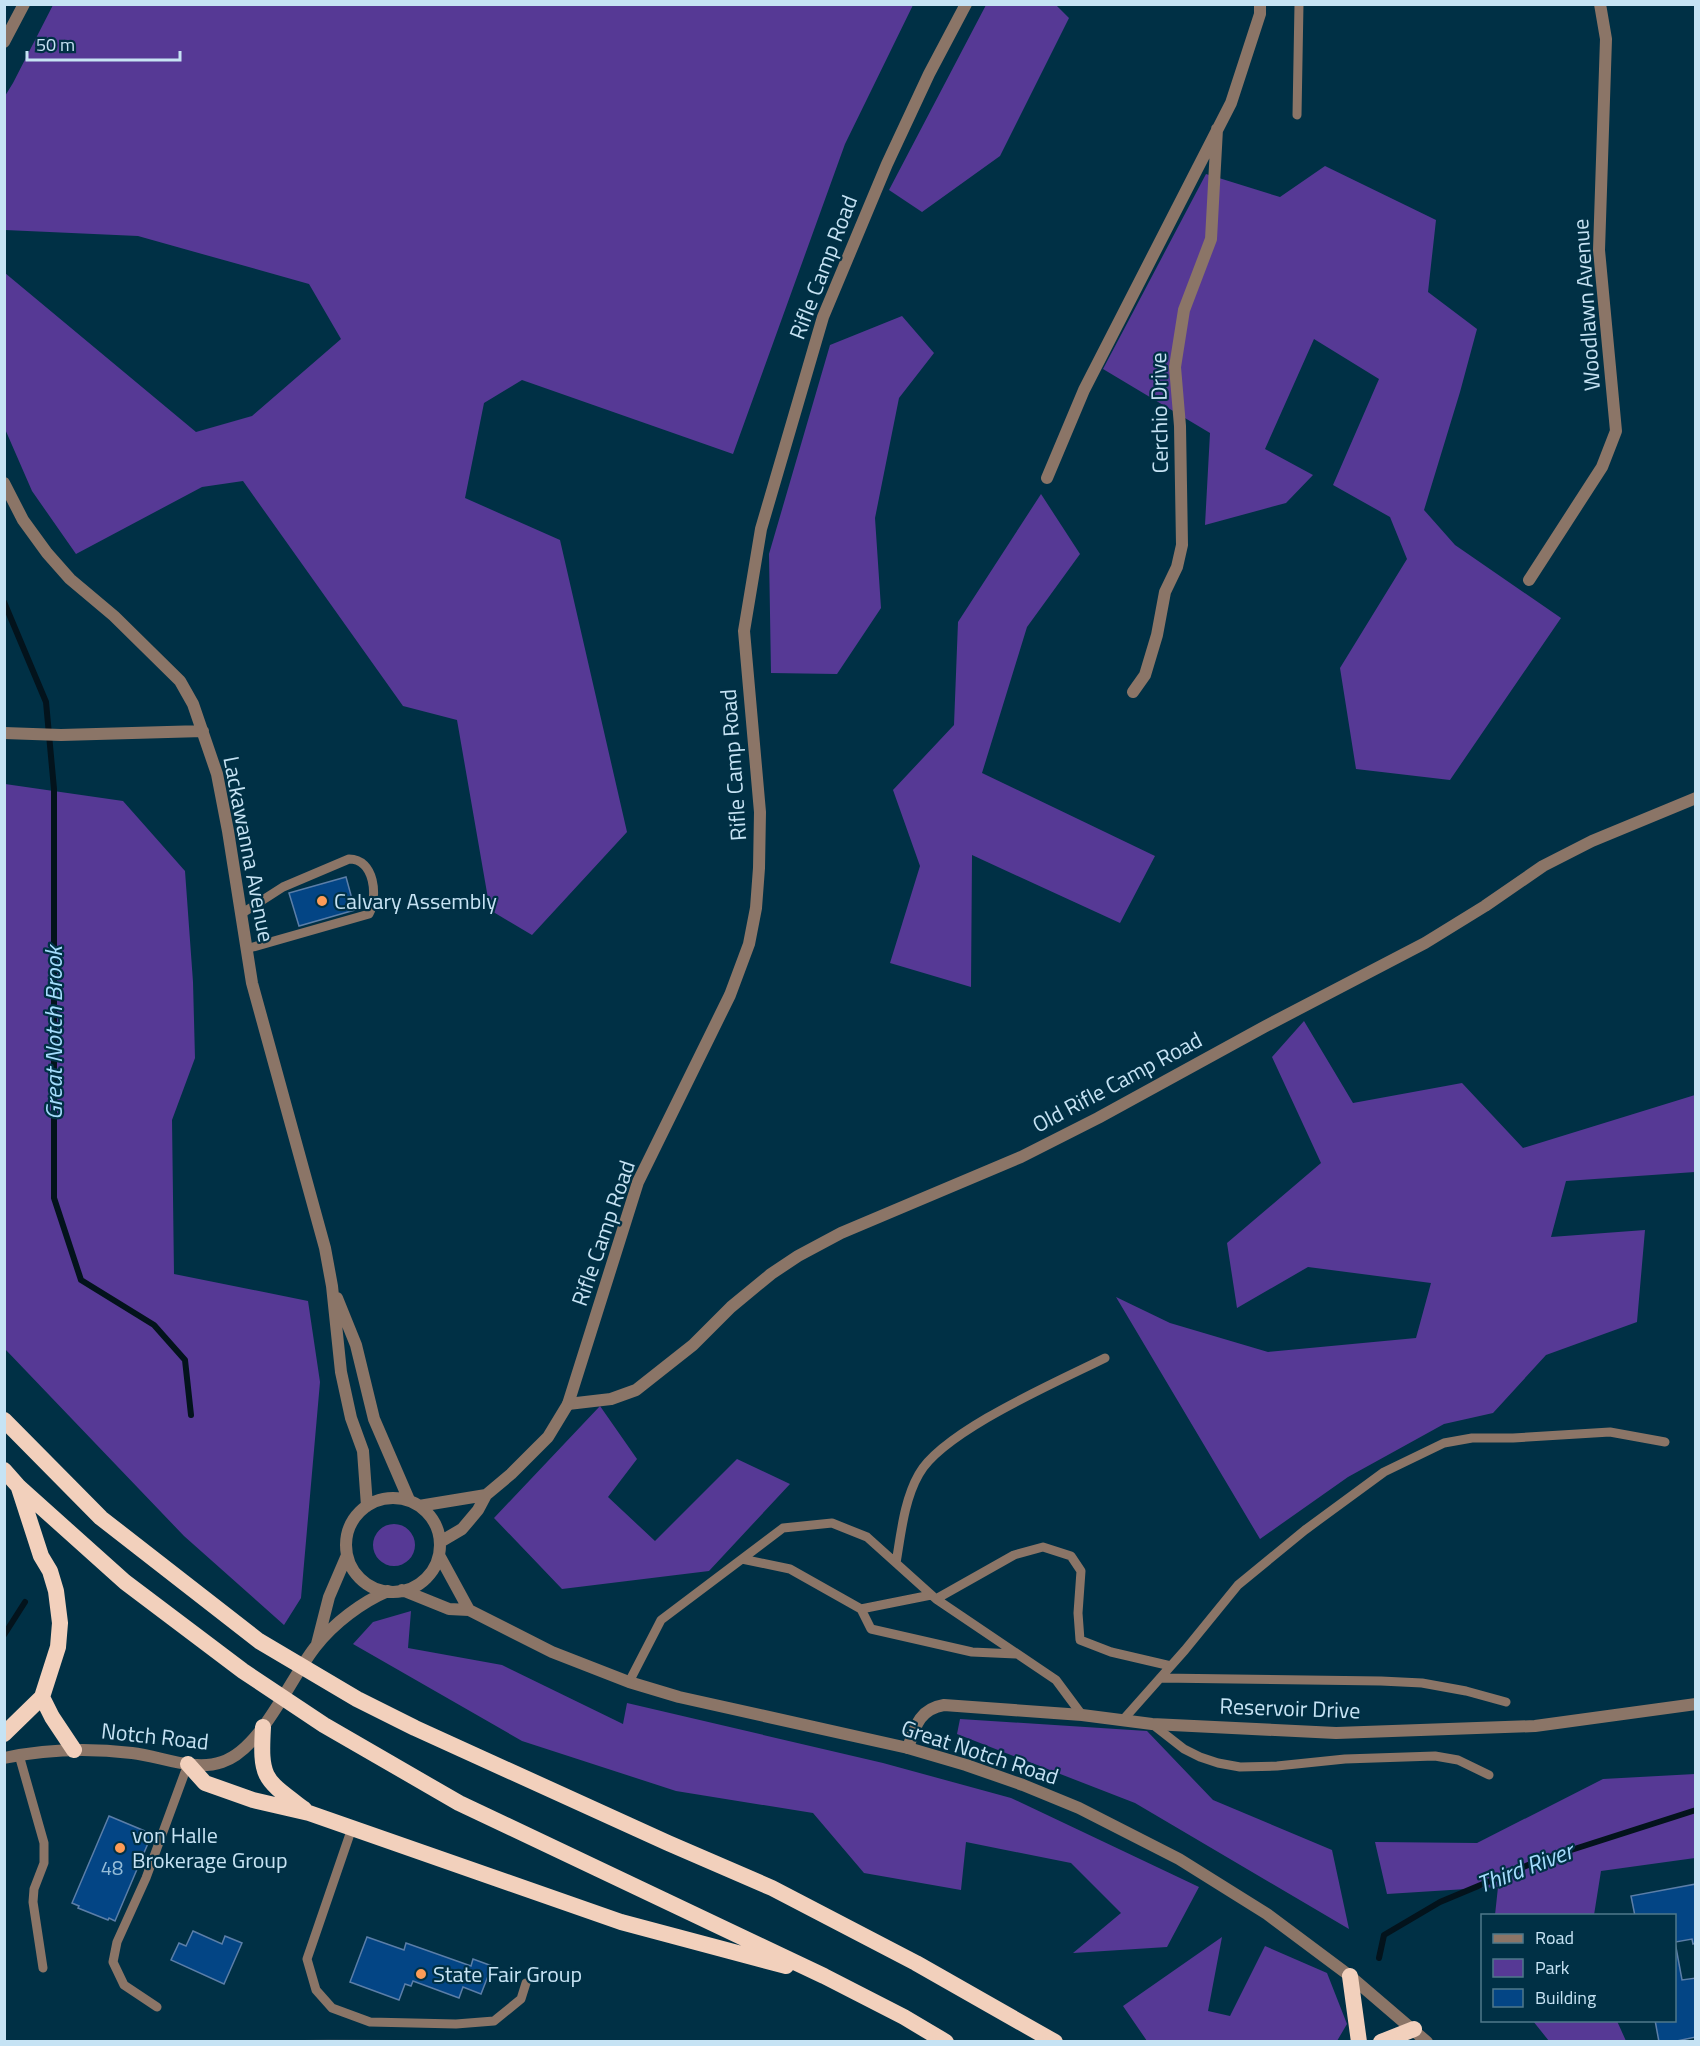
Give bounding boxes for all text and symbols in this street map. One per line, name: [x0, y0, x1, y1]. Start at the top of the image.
scale bar: [27, 24, 180, 62]
text: 50 m: [36, 31, 75, 58]
street label: Rifle Camp Road: [780, 190, 866, 344]
street label: Woodlawn Avenue: [1563, 218, 1609, 392]
street label: Cerchio Drive: [1141, 352, 1177, 474]
street label: Rifle Camp Road: [711, 688, 755, 842]
street label: Lackawanna Avenue: [214, 753, 284, 945]
place label: Calvary Assembly: [334, 884, 497, 918]
marker: Calvary Assembly: [315, 894, 329, 908]
water label: Great Notch Brook: [35, 943, 71, 1120]
street label: Old Rifle Camp Road: [1026, 1023, 1208, 1141]
street label: Rifle Camp Road: [562, 1156, 644, 1310]
street label: Reservoir Drive: [1219, 1689, 1361, 1727]
street label: Great Notch Road: [897, 1711, 1063, 1793]
street label: Notch Road: [100, 1713, 210, 1759]
place label: von Halle Brokerage Group: [132, 1818, 288, 1877]
water label: Third River: [1471, 1831, 1581, 1902]
marker: von Halle Brokerage Group: [113, 1841, 127, 1855]
house number: 48: [101, 1852, 123, 1883]
legend: [1481, 1914, 1676, 2022]
text: Road: [1535, 1924, 1574, 1951]
text: Park: [1535, 1954, 1570, 1981]
place label: State Fair Group: [433, 1957, 582, 1991]
marker: State Fair Group: [414, 1967, 428, 1981]
text: Building: [1535, 1984, 1596, 2011]

